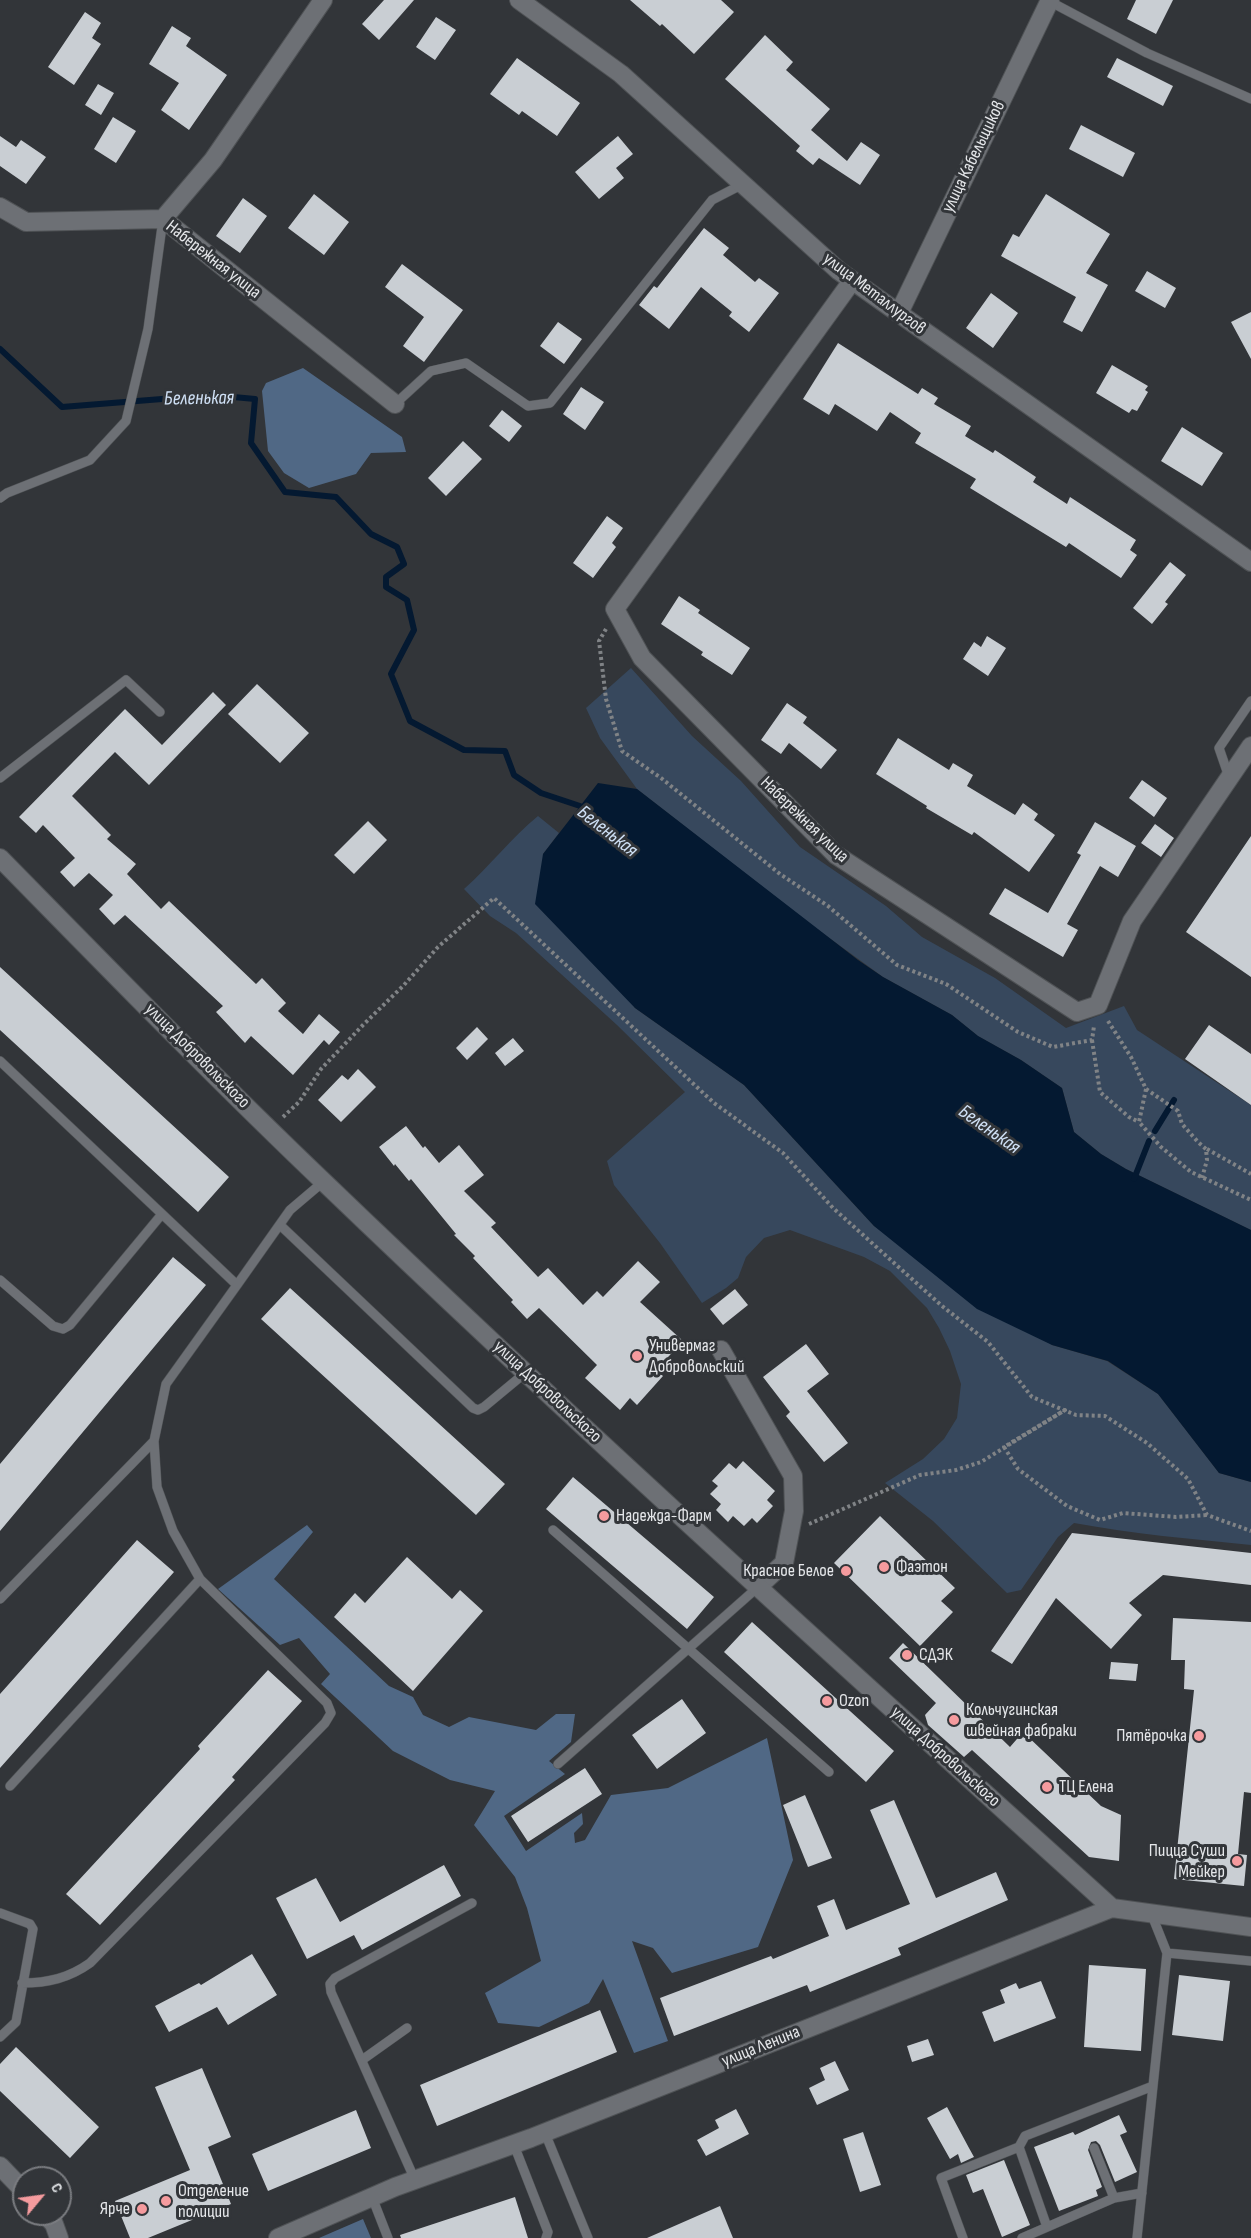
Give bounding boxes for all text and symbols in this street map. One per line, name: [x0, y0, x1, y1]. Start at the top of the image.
street label: улица Кабельщиков: [938, 98, 1010, 216]
street label: Набережная улица: [161, 216, 265, 304]
street label: улица Металлургов: [818, 248, 930, 340]
water label: Беленькая: [164, 386, 234, 412]
street label: Набережная улица: [755, 772, 853, 868]
water label: Беленькая: [572, 801, 642, 863]
street label: улица Добровольского: [140, 999, 254, 1113]
water label: Беленькая: [953, 1100, 1025, 1160]
place label: Универмаг Добровольский: [649, 1335, 745, 1378]
street label: улица Добровольского: [488, 1336, 606, 1448]
marker: Универмаг Добровольский: [630, 1349, 644, 1363]
place label: Надежда-Фарм: [616, 1505, 712, 1527]
marker: Надежда-Фарм: [597, 1509, 611, 1523]
place label: Фаэтон: [896, 1556, 948, 1578]
place label: Красное Белое: [743, 1560, 834, 1582]
marker: Фаэтон: [877, 1560, 891, 1574]
marker: Красное Белое: [839, 1564, 853, 1578]
place label: СДЭК: [919, 1644, 953, 1666]
marker: СДЭК: [900, 1648, 914, 1662]
place label: Ozon: [839, 1690, 869, 1712]
marker: Ozon: [820, 1694, 834, 1708]
place label: Кольчугинская швейная фабраки: [966, 1699, 1077, 1742]
street label: улица Добровольского: [886, 1702, 1004, 1812]
marker: Кольчугинская швейная фабраки: [947, 1713, 961, 1727]
place label: Пятёрочка: [1116, 1725, 1187, 1747]
marker: Пятёрочка: [1192, 1729, 1206, 1743]
place label: ТЦ Елена: [1059, 1776, 1114, 1798]
marker: ТЦ Елена: [1040, 1780, 1054, 1794]
place label: Пицца Суши Мейкер: [1149, 1840, 1225, 1882]
marker: Пицца Суши Мейкер: [1230, 1854, 1244, 1868]
street label: улица Ленина: [719, 2022, 803, 2072]
north arrow: [12, 2166, 72, 2226]
text: С: [46, 2180, 67, 2196]
place label: Отделение полиции: [178, 2180, 249, 2222]
marker: Отделение полиции: [159, 2194, 173, 2208]
place label: Ярче: [100, 2198, 130, 2220]
marker: Ярче: [135, 2202, 149, 2216]

